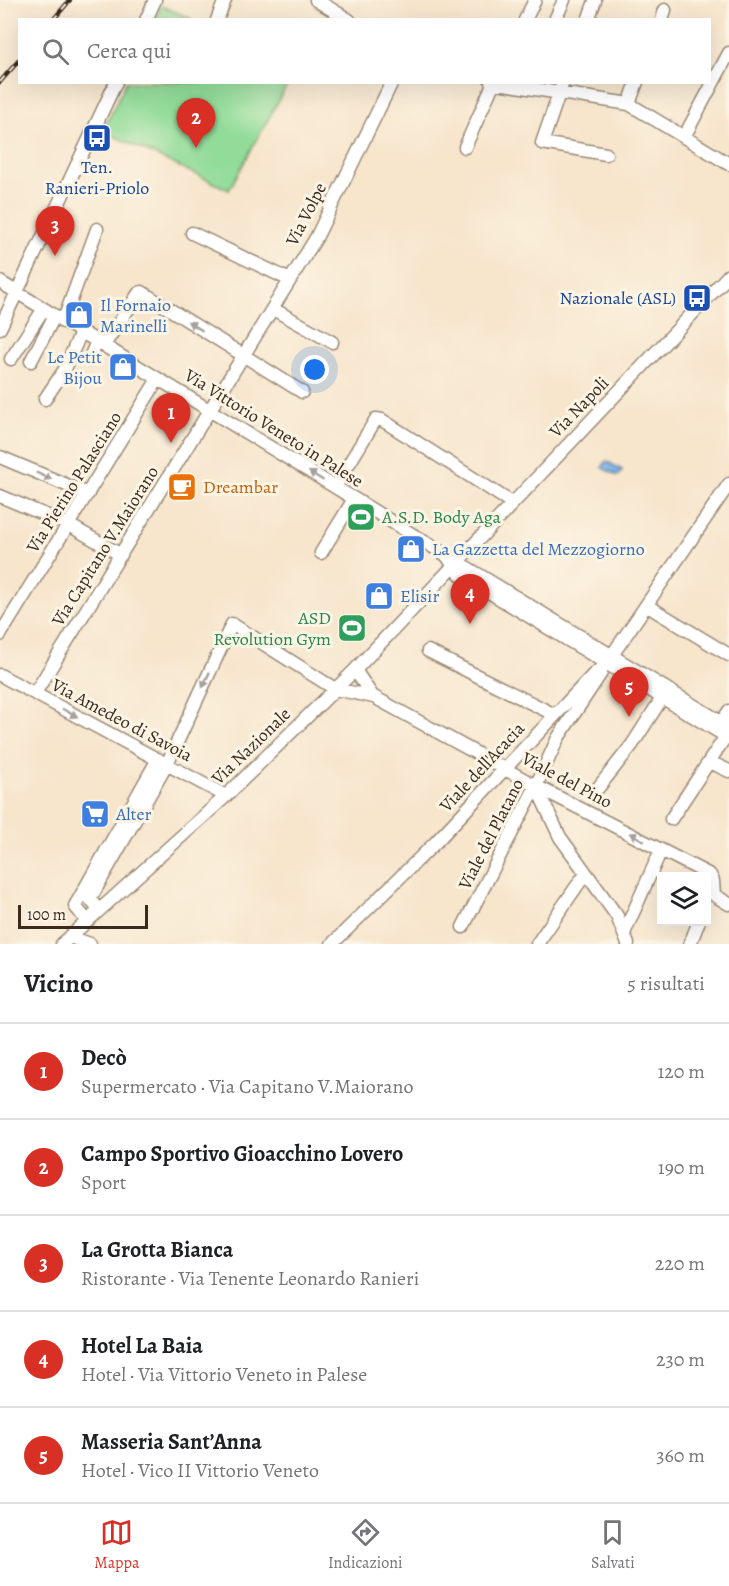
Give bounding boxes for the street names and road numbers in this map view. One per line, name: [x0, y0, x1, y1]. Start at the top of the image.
street label: Via Volpe: [279, 178, 332, 251]
street label: Via Vittorio Veneto in Palese: [179, 363, 368, 493]
street label: Via Napoli: [543, 371, 614, 443]
street label: Via Pierino Palasciano: [20, 407, 127, 558]
street label: Via Capitano V.Maiorano: [45, 461, 164, 631]
street label: Via Amedeo di Savoia: [46, 672, 197, 768]
street label: Via Nazionale: [206, 702, 296, 791]
street label: Viale dell'Acacia: [433, 716, 530, 818]
street label: Viale del Pino: [517, 746, 616, 814]
street label: Viale del Platano: [452, 774, 529, 894]

